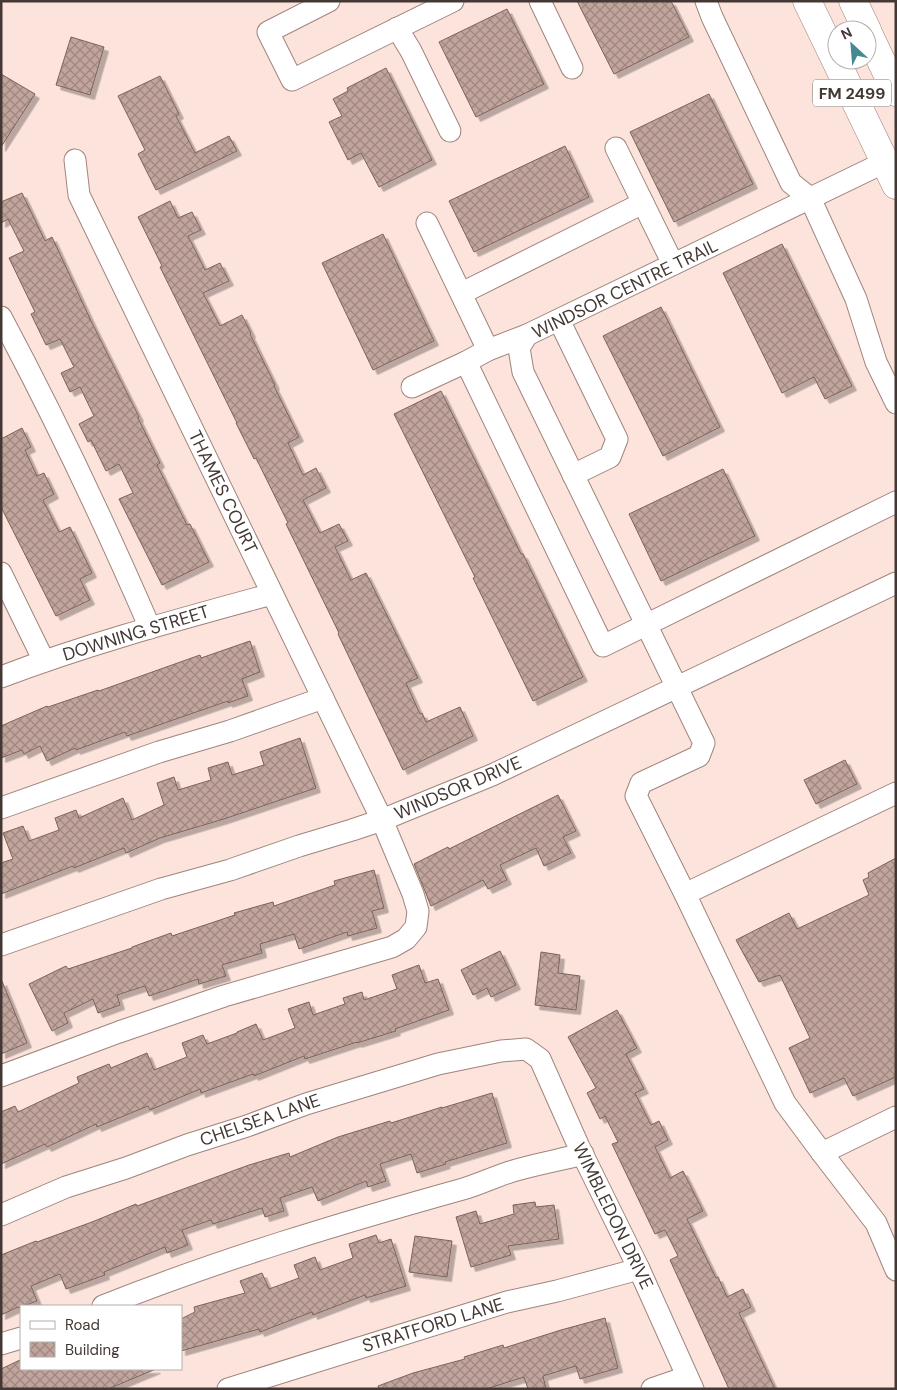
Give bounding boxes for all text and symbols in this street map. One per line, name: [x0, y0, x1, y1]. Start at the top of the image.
north arrow: [827, 20, 877, 70]
text: N: [838, 23, 855, 44]
road number: FM 2499: [813, 80, 891, 106]
street label: WINDSOR CENTRE TRAIL: [528, 233, 722, 345]
street label: THAMES COURT: [183, 426, 263, 558]
street label: DOWNING STREET: [60, 599, 212, 667]
street label: WINDSOR DRIVE: [391, 750, 525, 826]
street label: CHELSEA LANE: [197, 1088, 323, 1152]
street label: WIMBLEDON DRIVE: [567, 1139, 659, 1293]
street label: STRATFORD LANE: [359, 1292, 507, 1358]
legend: [20, 1305, 182, 1370]
text: Road: [65, 1315, 100, 1335]
text: Building: [65, 1340, 120, 1360]

